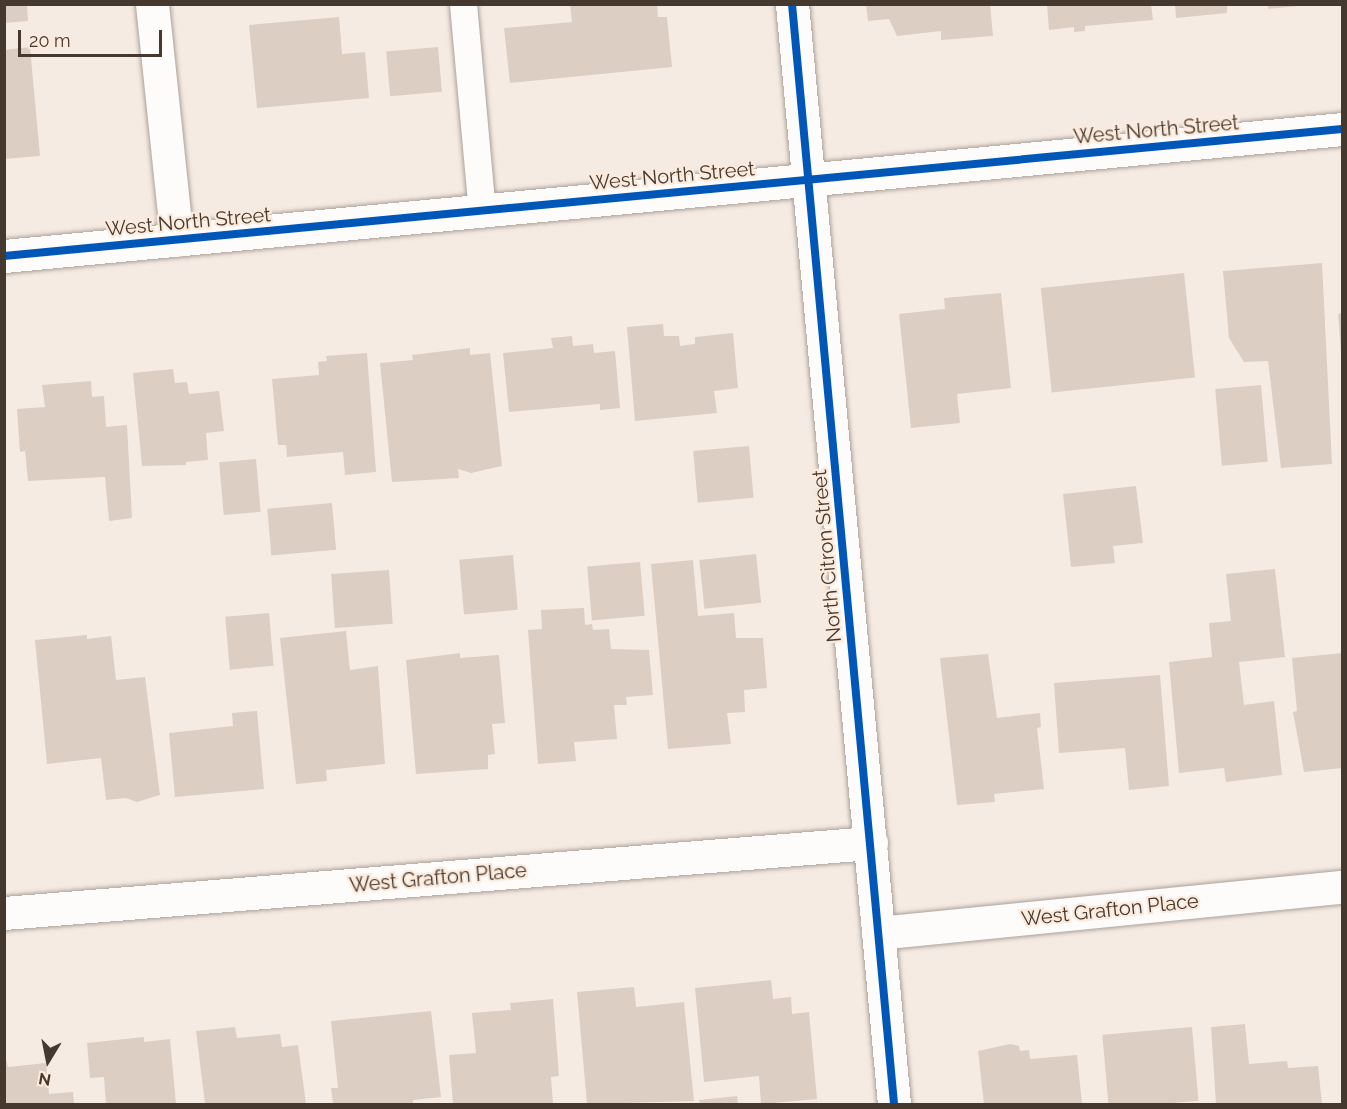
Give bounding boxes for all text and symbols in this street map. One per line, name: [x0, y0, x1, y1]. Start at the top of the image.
scale bar: [21, 18, 165, 56]
text: 20 m: [29, 30, 71, 51]
street label: West North Street: [1072, 111, 1240, 149]
street label: West North Street: [588, 157, 756, 195]
street label: West North Street: [104, 203, 272, 241]
street label: North Citron Street: [807, 469, 847, 643]
street label: West Grafton Place: [348, 858, 528, 898]
street label: West Grafton Place: [1020, 889, 1200, 931]
north arrow: [18, 1031, 78, 1091]
text: N: [37, 1069, 52, 1090]

